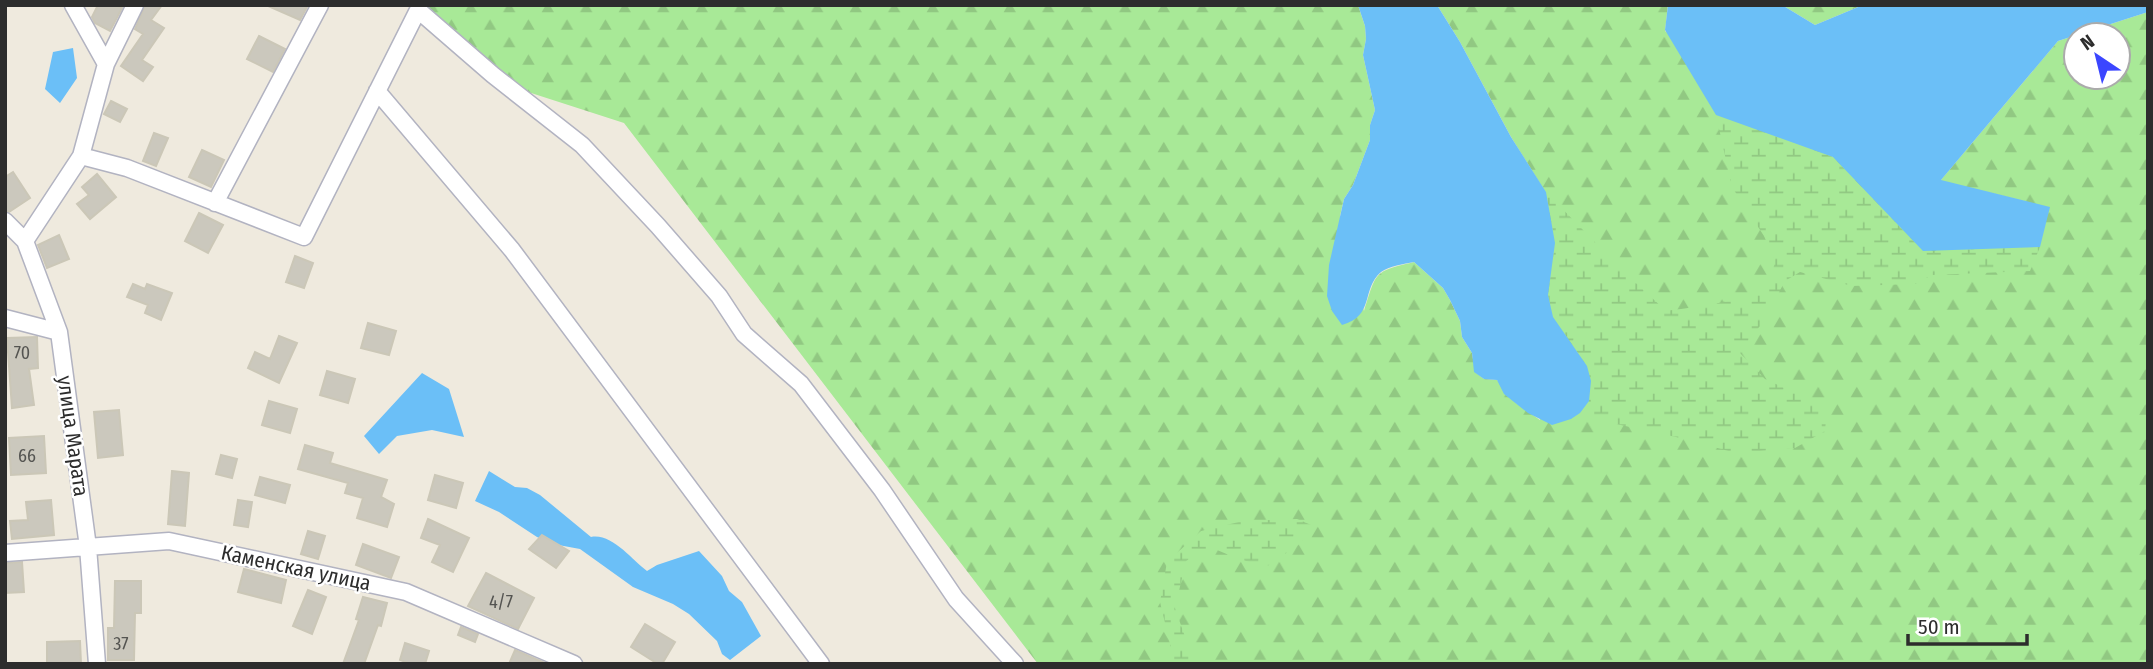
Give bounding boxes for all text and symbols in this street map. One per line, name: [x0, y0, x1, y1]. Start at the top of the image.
north arrow: [2062, 21, 2132, 91]
text: N: [2076, 30, 2099, 55]
house number: 70: [14, 342, 30, 364]
street label: улица Марата: [52, 374, 94, 498]
house number: 66: [18, 445, 36, 467]
street label: Каменская улица: [219, 539, 373, 597]
house number: 4/7: [489, 591, 513, 613]
scale bar: [1908, 602, 2027, 646]
text: 50 m: [1918, 614, 1960, 640]
house number: 37: [113, 633, 129, 655]

